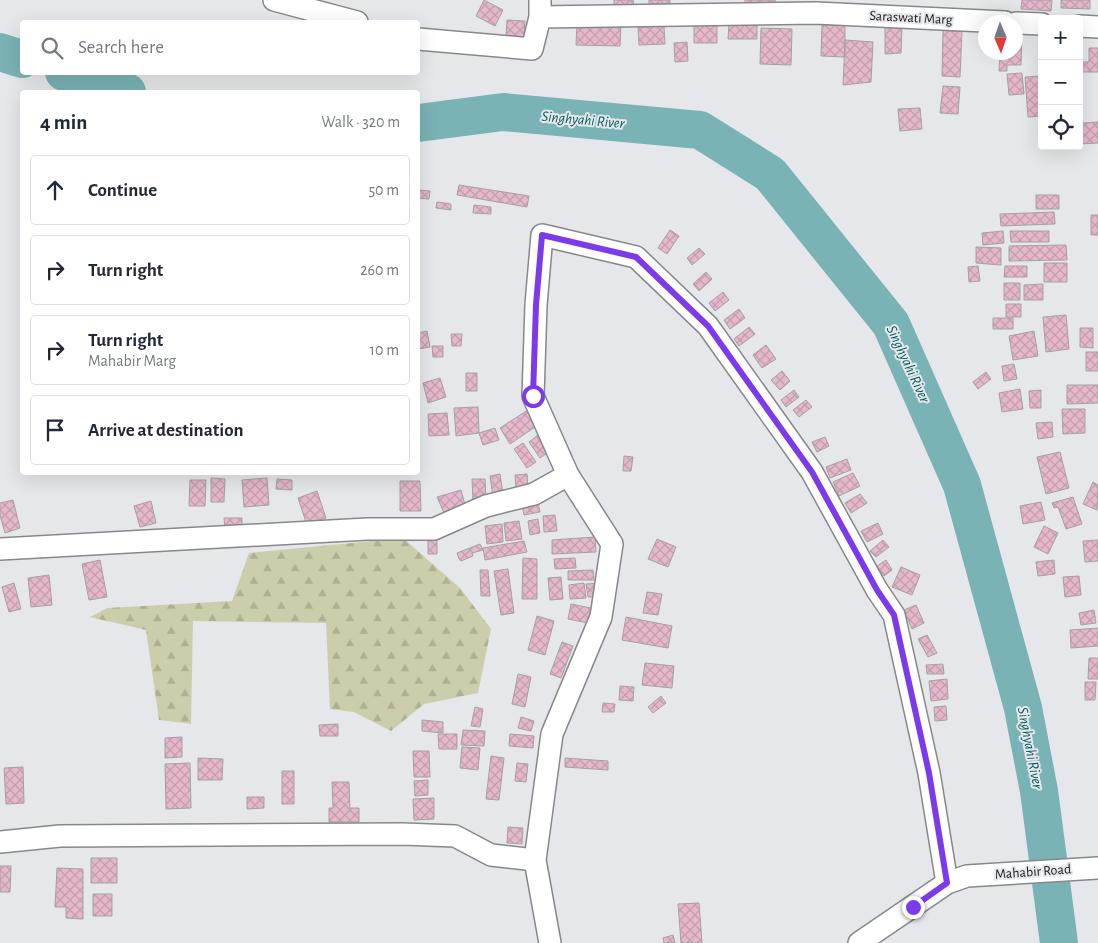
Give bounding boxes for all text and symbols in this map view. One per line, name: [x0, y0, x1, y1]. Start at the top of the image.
street label: Saraswati Marg: [869, 9, 953, 27]
north arrow: [978, 15, 1023, 60]
map controls: [1038, 15, 1083, 150]
button: +: [1038, 15, 1083, 60]
search box: [20, 20, 420, 75]
icon: search: [38, 34, 66, 62]
text: Search here: [78, 38, 164, 57]
button: −: [1038, 60, 1083, 105]
button: locate: [1038, 105, 1083, 150]
water label: Singhyahi River: [541, 109, 626, 131]
text: 4 min: [40, 112, 87, 133]
text: Walk · 320 m: [321, 114, 400, 130]
icon: ahead: [41, 176, 69, 204]
text: Continue: [88, 181, 157, 200]
text: 50 m: [368, 182, 399, 198]
icon: right: [41, 256, 69, 284]
text: Turn right: [88, 261, 163, 280]
text: 260 m: [360, 262, 399, 278]
water label: Singhyahi River: [884, 323, 933, 406]
text: Turn right: [88, 331, 163, 350]
icon: right: [41, 336, 69, 364]
text: 10 m: [370, 342, 399, 358]
text: Mahabir Marg: [88, 353, 176, 369]
route start: [522, 385, 545, 408]
icon: arrive: [41, 416, 69, 444]
text: Arrive at destination: [88, 421, 244, 440]
water label: Singhyahi River: [1015, 706, 1046, 791]
street label: Mahabir Road: [994, 862, 1072, 882]
route end: [902, 896, 925, 919]

